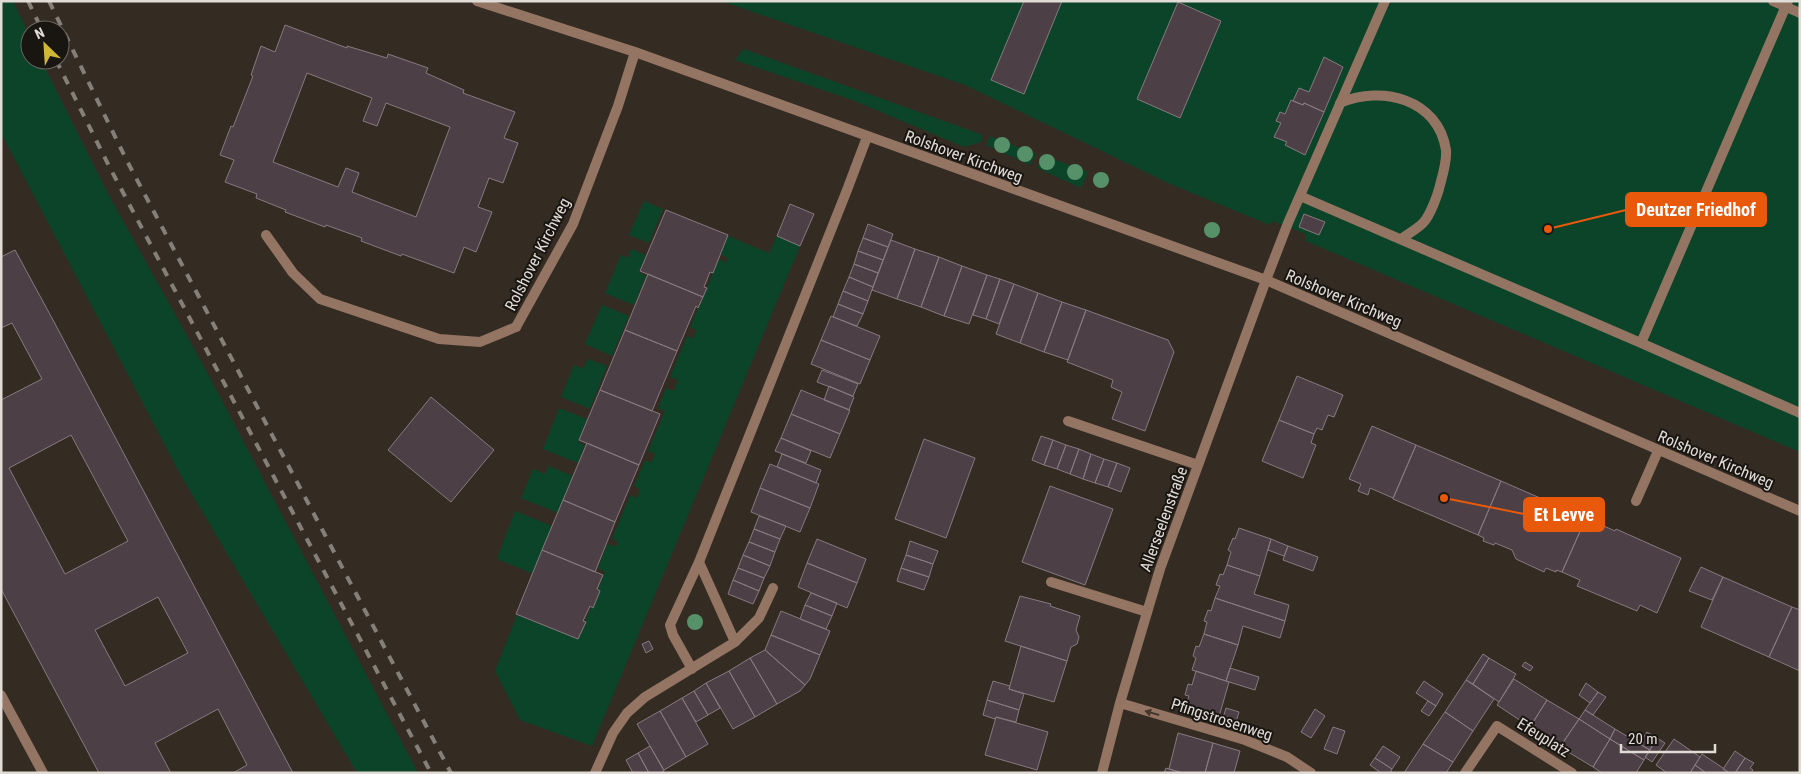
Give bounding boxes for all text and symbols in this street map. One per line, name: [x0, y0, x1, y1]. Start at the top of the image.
north arrow: [20, 20, 70, 70]
text: N: [32, 24, 47, 42]
street label: Rolshover Kirchweg: [902, 126, 1025, 187]
callout: Deutzer Friedhof: [1626, 193, 1766, 226]
street label: Rolshover Kirchweg: [501, 195, 574, 314]
text: Deutzer Friedhof: [1636, 199, 1756, 220]
street label: Rolshover Kirchweg: [1283, 265, 1405, 331]
street label: Rolshover Kirchweg: [1655, 426, 1777, 492]
street label: Allerseelenstraße: [1136, 464, 1191, 574]
callout: Et Levve: [1524, 498, 1604, 531]
text: Et Levve: [1534, 504, 1595, 525]
street label: Pfingstrosenweg: [1169, 694, 1275, 745]
one-way arrow: [1144, 708, 1159, 716]
street label: Efeuplatz: [1514, 714, 1574, 761]
scale bar: [1621, 722, 1715, 754]
text: 20 m: [1628, 730, 1658, 748]

